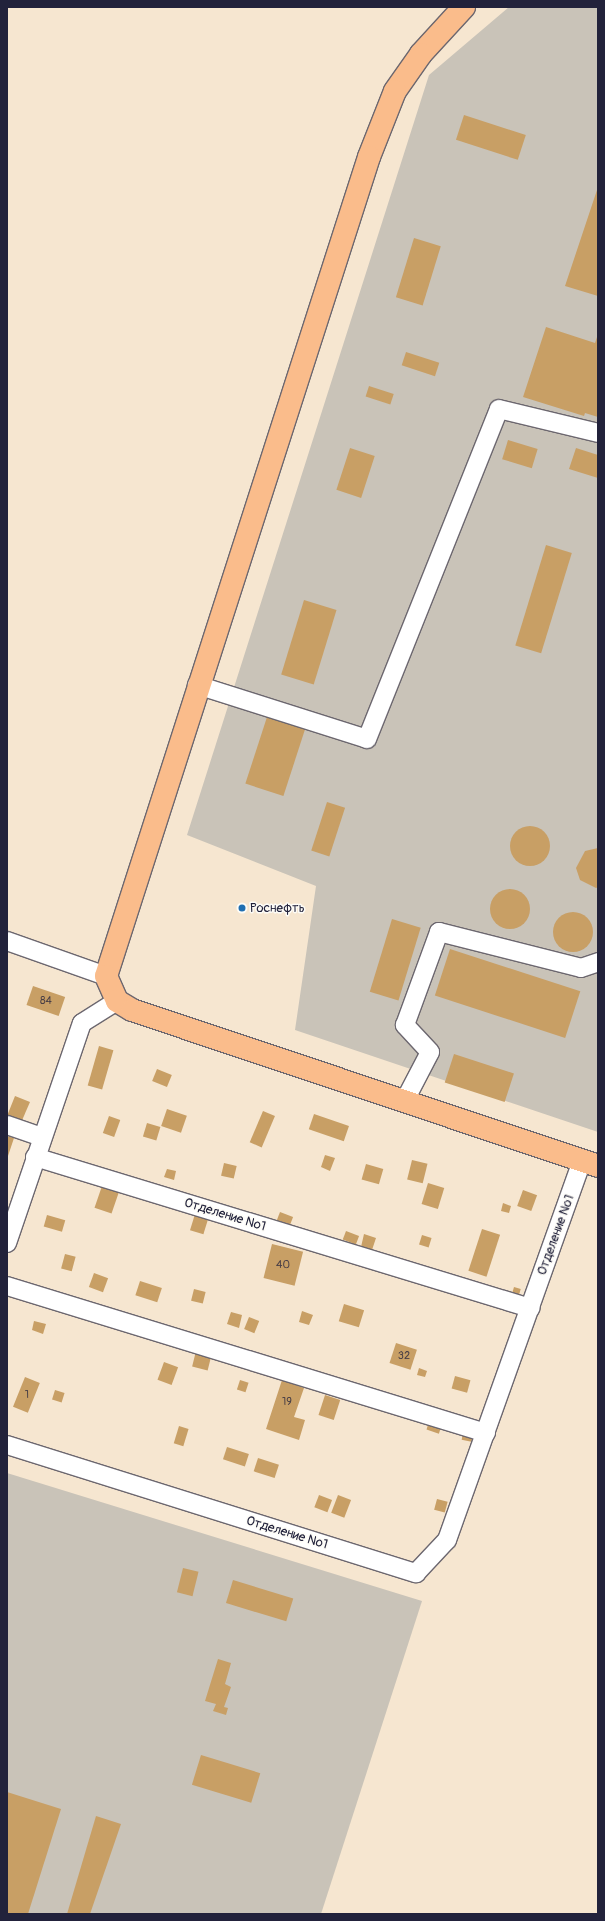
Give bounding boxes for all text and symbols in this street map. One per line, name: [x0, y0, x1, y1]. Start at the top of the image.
place label: Роснефть: [250, 900, 305, 916]
marker: Роснефть: [237, 903, 247, 913]
house number: 84: [40, 994, 52, 1008]
street label: Отделение №1: [534, 1193, 578, 1277]
street label: Отделение №1: [182, 1195, 268, 1235]
house number: 40: [276, 1258, 290, 1272]
house number: 32: [398, 1349, 410, 1363]
house number: 1: [25, 1388, 29, 1402]
house number: 19: [282, 1395, 292, 1409]
street label: Отделение №1: [244, 1513, 330, 1553]

